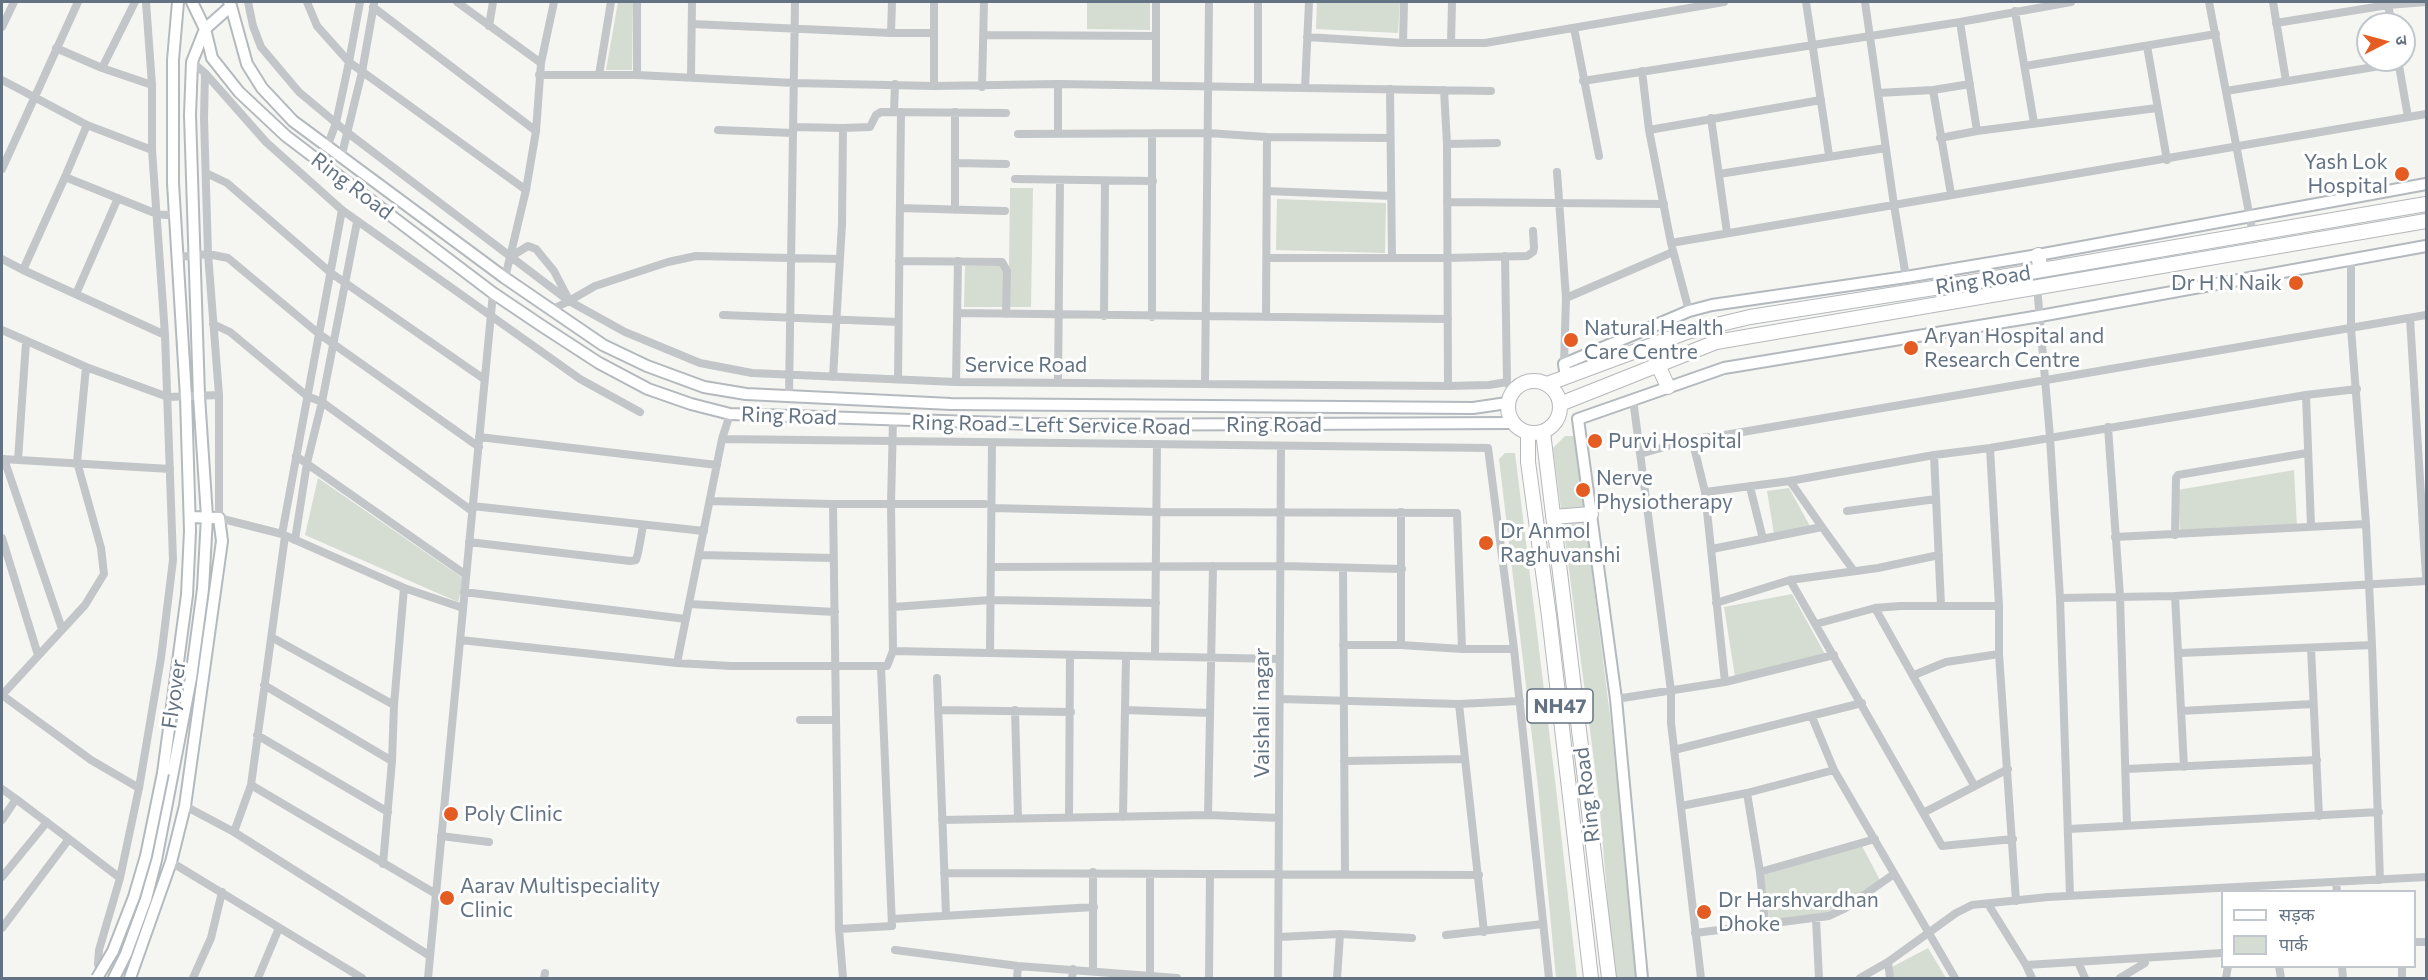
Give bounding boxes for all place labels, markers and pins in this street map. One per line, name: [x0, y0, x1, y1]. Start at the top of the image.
place label: Yash Lok Hospital: [2304, 149, 2388, 199]
marker: Yash Lok Hospital: [2393, 165, 2411, 183]
place label: Dr H N Naik: [2171, 270, 2282, 296]
marker: Dr H N Naik: [2287, 274, 2305, 292]
place label: Natural Health Care Centre: [1584, 315, 1723, 365]
place label: Aryan Hospital and Research Centre: [1924, 323, 2104, 373]
marker: Natural Health Care Centre: [1562, 331, 1580, 349]
marker: Aryan Hospital and Research Centre: [1902, 339, 1920, 357]
place label: Purvi Hospital: [1608, 428, 1742, 454]
marker: Purvi Hospital: [1586, 432, 1604, 450]
place label: Nerve Physiotherapy: [1596, 465, 1733, 515]
marker: Nerve Physiotherapy: [1574, 481, 1592, 499]
place label: Dr Anmol Raghuvanshi: [1500, 518, 1621, 568]
marker: Dr Anmol Raghuvanshi: [1477, 534, 1495, 552]
place label: Poly Clinic: [464, 801, 563, 827]
marker: Poly Clinic: [442, 805, 460, 823]
place label: Aarav Multispeciality Clinic: [460, 873, 660, 923]
place label: Dr Harshvardhan Dhoke: [1718, 887, 1879, 937]
marker: Aarav Multispeciality Clinic: [438, 889, 456, 907]
marker: Dr Harshvardhan Dhoke: [1695, 903, 1713, 921]

